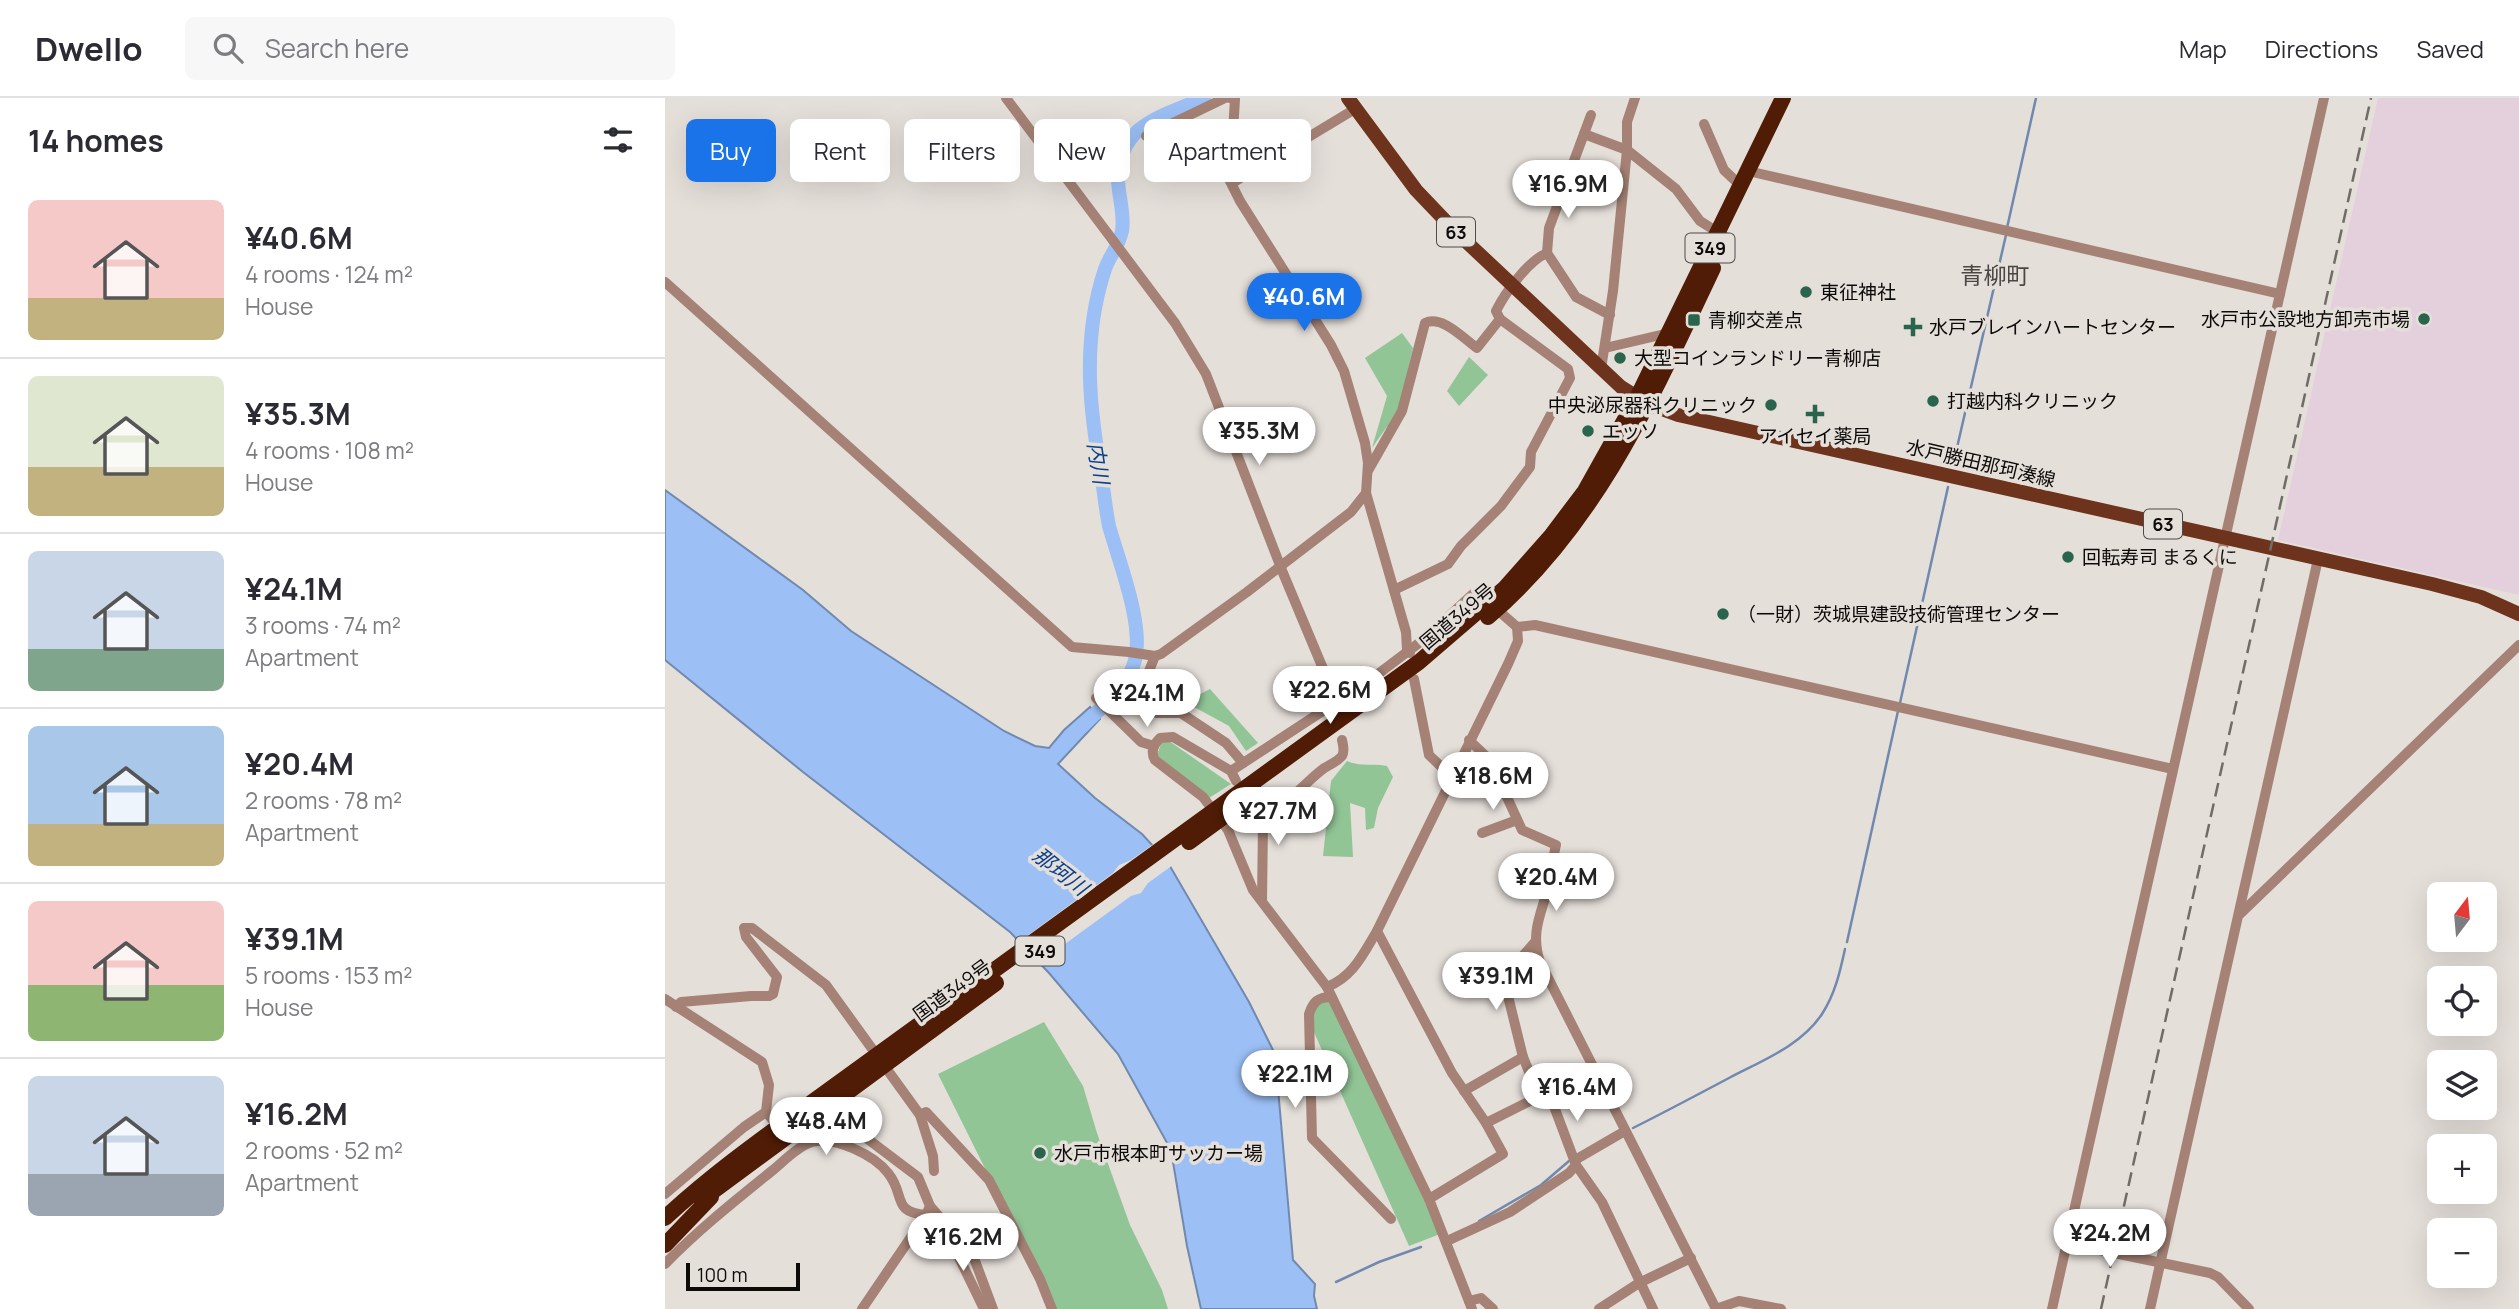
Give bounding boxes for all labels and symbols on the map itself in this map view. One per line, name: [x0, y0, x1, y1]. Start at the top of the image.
pin: ¥16.9M: [1511, 160, 1625, 220]
road number: 63: [1437, 217, 1475, 246]
road number: 349: [1685, 233, 1735, 262]
district label: 青柳町: [1961, 259, 2030, 291]
pin: ¥40.6M: [1247, 274, 1361, 333]
place label: 東征神社: [1820, 279, 1896, 305]
marker: 東征神社: [1798, 284, 1814, 300]
place label: 水戸市公設地方卸売市場: [2201, 306, 2410, 332]
place label: 青柳交差点: [1708, 307, 1803, 333]
marker: 水戸市公設地方卸売市場: [2416, 311, 2432, 327]
marker: 青柳交差点: [1686, 312, 1702, 328]
place label: 水戸ブレインハートセンター: [1929, 314, 2176, 340]
marker: 水戸ブレインハートセンター: [1903, 317, 1923, 337]
place label: 大型コインランドリー青柳店: [1634, 345, 1881, 371]
marker: 大型コインランドリー青柳店: [1612, 350, 1628, 366]
place label: 打越内科クリニック: [1947, 388, 2118, 414]
place label: 中央泌尿器科クリニック: [1548, 392, 1757, 418]
marker: 打越内科クリニック: [1925, 393, 1941, 409]
marker: 中央泌尿器科クリニック: [1763, 397, 1779, 413]
marker: アイセイ薬局: [1807, 406, 1823, 422]
pin: ¥35.3M: [1202, 408, 1316, 467]
place label: エッソ: [1602, 418, 1659, 444]
marker: エッソ: [1580, 423, 1596, 439]
place label: アイセイ薬局: [1758, 423, 1872, 449]
street label: 水戸勝田那珂湊線: [1904, 433, 2058, 493]
water label: 内川: [1082, 440, 1116, 488]
road number: 63: [2144, 510, 2182, 538]
place label: 回転寿司 まるくに: [2082, 544, 2238, 570]
marker: 回転寿司 まるくに: [2060, 549, 2076, 565]
street label: 国道349号: [1414, 577, 1500, 655]
place label: （一財）茨城県建設技術管理センター: [1737, 601, 2060, 627]
marker: （一財）茨城県建設技術管理センター: [1715, 606, 1731, 622]
pin: ¥22.6M: [1273, 666, 1387, 726]
pin: ¥24.1M: [1090, 670, 1204, 729]
pin: ¥18.6M: [1436, 752, 1550, 812]
pin: ¥27.7M: [1221, 788, 1335, 847]
water label: 那珂川: [1028, 841, 1096, 903]
pin: ¥20.4M: [1499, 854, 1613, 913]
north arrow: [2427, 882, 2497, 952]
road number: 349: [1015, 936, 1065, 966]
street label: 国道349号: [908, 953, 996, 1027]
pin: ¥39.1M: [1439, 953, 1553, 1012]
pin: ¥22.1M: [1238, 1051, 1352, 1110]
pin: ¥16.4M: [1520, 1063, 1634, 1123]
pin: ¥48.4M: [769, 1098, 883, 1157]
place label: 水戸市根本町サッカー場: [1054, 1140, 1263, 1166]
marker: 水戸市根本町サッカー場: [1032, 1145, 1048, 1161]
pin: ¥24.2M: [2053, 1210, 2167, 1269]
pin: ¥16.2M: [906, 1214, 1020, 1273]
scale bar: [686, 1260, 800, 1292]

